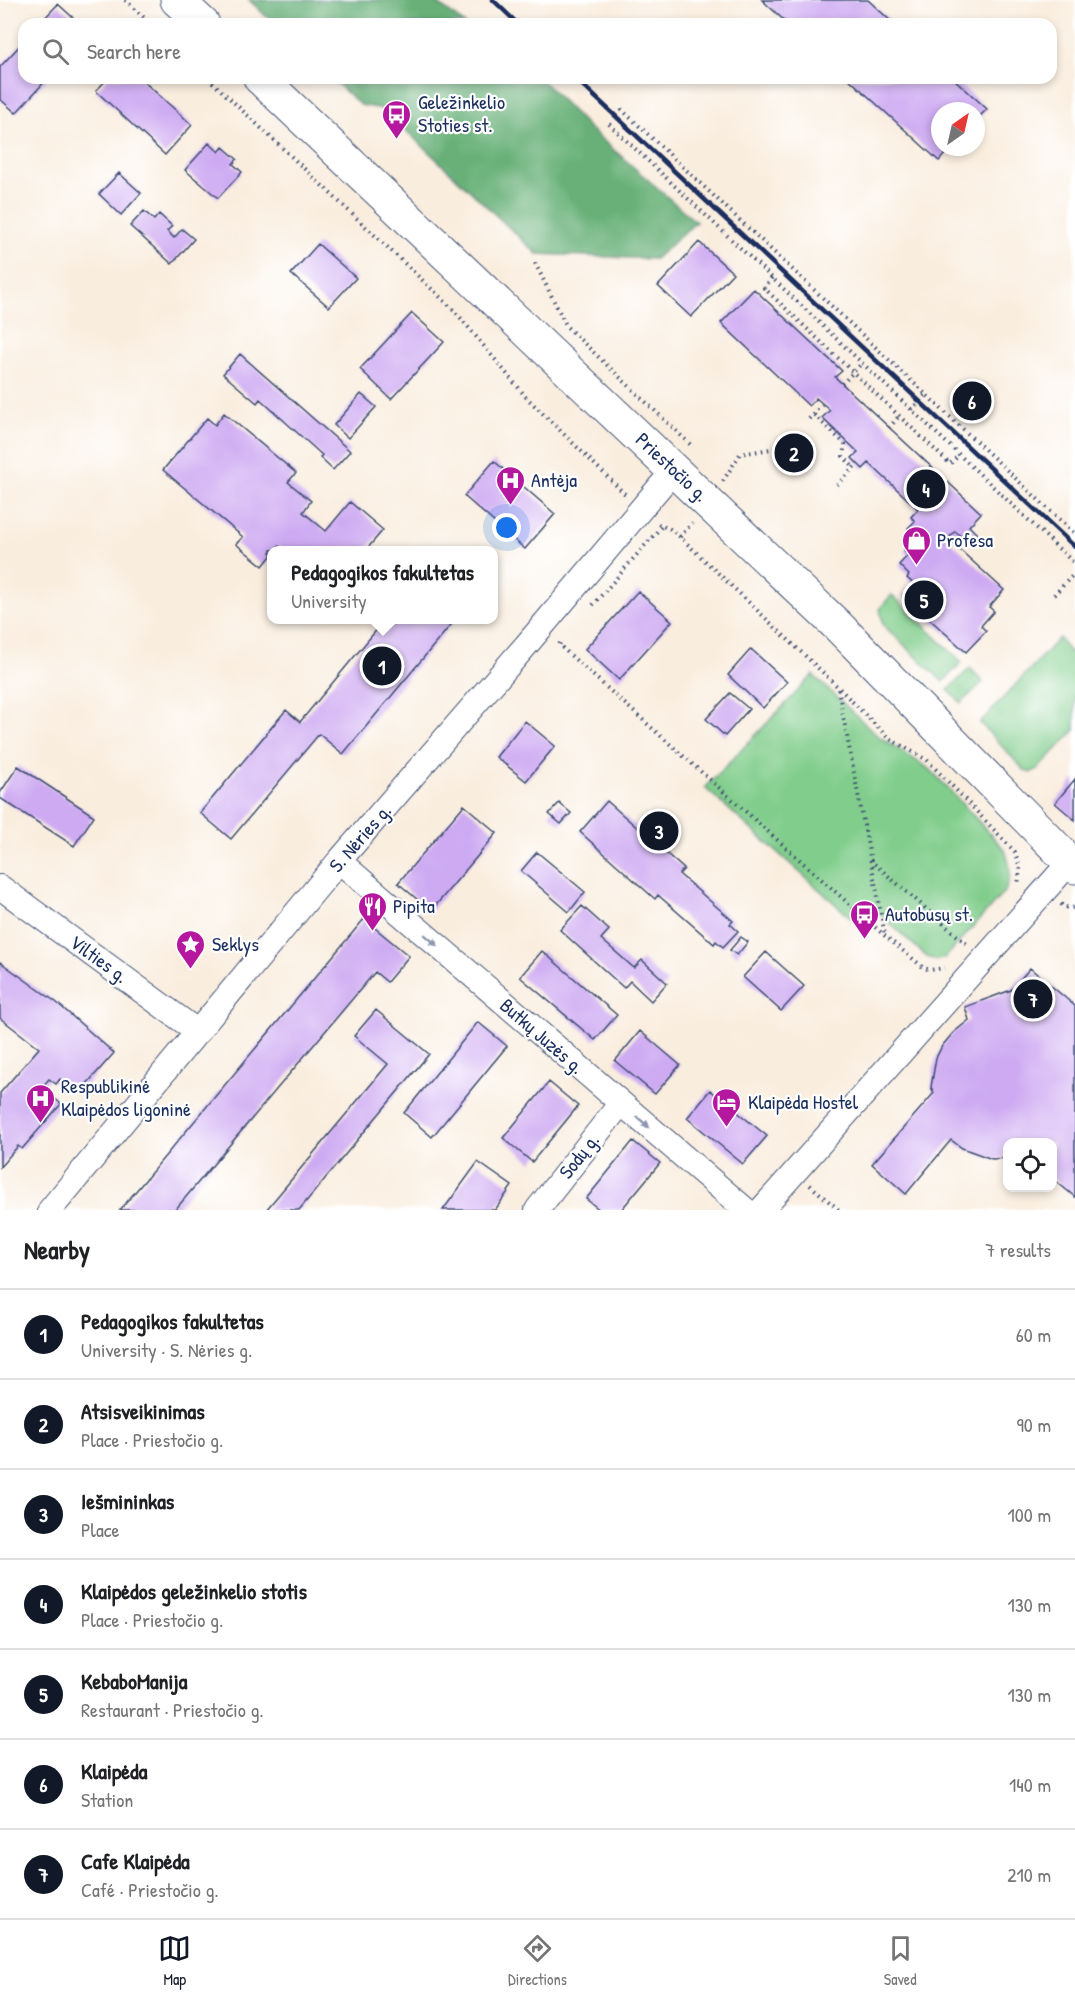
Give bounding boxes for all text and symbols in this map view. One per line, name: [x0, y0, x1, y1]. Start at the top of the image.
search box: [18, 18, 1057, 84]
icon: search: [39, 35, 72, 68]
text: Search here: [87, 36, 181, 66]
place label: Geležinkelio Stoties st.: [418, 88, 505, 138]
bus stop icon: Geležinkelio Stoties st.: [381, 98, 413, 140]
north arrow: [931, 102, 985, 156]
pin: 6: [952, 378, 992, 424]
street label: Priestočio g.: [630, 426, 715, 507]
pin: 2: [774, 430, 814, 476]
hospital icon: Antėja: [494, 464, 526, 506]
place label: Antėja: [531, 466, 577, 493]
pin: 4: [906, 466, 946, 512]
your location: [492, 513, 521, 542]
shop icon: Profesa: [900, 524, 932, 566]
place label: Profesa: [937, 526, 993, 553]
popup: [267, 546, 498, 624]
text: Pedagogikos fakultetas: [291, 557, 474, 587]
pin: 5: [904, 578, 944, 622]
text: University: [291, 587, 367, 614]
pin: 1: [362, 644, 401, 688]
street label: S. Nėries g.: [322, 798, 397, 878]
pin: 3: [640, 808, 678, 854]
restaurant icon: Pipita: [356, 890, 388, 932]
place label: Pipita: [393, 892, 435, 919]
bus stop icon: Autobusų st.: [848, 898, 880, 940]
place label: Autobusų st.: [885, 900, 973, 927]
street label: Vilties g.: [65, 928, 134, 989]
place icon: Seklys: [175, 928, 207, 970]
place label: Seklys: [212, 930, 259, 957]
one-way arrow: [423, 934, 439, 947]
pin: 7: [1014, 976, 1052, 1022]
street label: Butkų Juzės g.: [494, 992, 590, 1080]
place label: Respublikinė Klaipėdos ligoninė: [61, 1072, 191, 1122]
hospital icon: Respublikinė Klaipėdos ligoninė: [24, 1082, 56, 1124]
hotel icon: Klaipėda Hostel: [711, 1086, 743, 1128]
place label: Klaipėda Hostel: [748, 1088, 859, 1115]
one-way arrow: [635, 1115, 650, 1128]
street label: Sodų g.: [552, 1127, 605, 1184]
map controls: [1003, 1138, 1057, 1192]
button: locate: [1003, 1138, 1057, 1192]
text: Nearby: [24, 1232, 90, 1267]
text: 7 results: [985, 1236, 1051, 1263]
text: Pedagogikos fakultetas: [81, 1306, 264, 1336]
text: 1: [40, 1321, 47, 1348]
text: 60 m: [1016, 1321, 1051, 1348]
text: University · S. Nėries g.: [81, 1336, 252, 1363]
text: Atsisveikinimas: [81, 1396, 205, 1426]
text: 2: [39, 1411, 48, 1438]
text: 90 m: [1017, 1411, 1051, 1438]
text: Place · Priestočio g.: [81, 1426, 223, 1453]
text: Iešmininkas: [81, 1486, 174, 1516]
text: 3: [39, 1501, 48, 1528]
text: 100 m: [1008, 1501, 1051, 1528]
text: Place: [81, 1516, 120, 1543]
text: Klaipėdos geležinkelio stotis: [81, 1576, 307, 1606]
text: 4: [40, 1591, 47, 1618]
text: 130 m: [1008, 1591, 1051, 1618]
text: Place · Priestočio g.: [81, 1606, 223, 1633]
text: KebaboManija: [81, 1666, 187, 1696]
text: 5: [39, 1681, 48, 1708]
text: 130 m: [1008, 1681, 1051, 1708]
text: Restaurant · Priestočio g.: [81, 1696, 264, 1723]
text: Klaipėda: [81, 1756, 147, 1786]
text: 6: [40, 1771, 47, 1798]
text: 140 m: [1009, 1771, 1051, 1798]
text: Station: [81, 1786, 133, 1813]
text: Cafe Klaipėda: [81, 1846, 190, 1876]
text: 7: [39, 1861, 48, 1888]
text: 210 m: [1007, 1861, 1051, 1888]
text: Café · Priestočio g.: [81, 1876, 219, 1903]
tab: Map: [158, 1932, 191, 1990]
tab: Directions: [508, 1932, 567, 1990]
tab: Saved: [884, 1932, 917, 1990]

